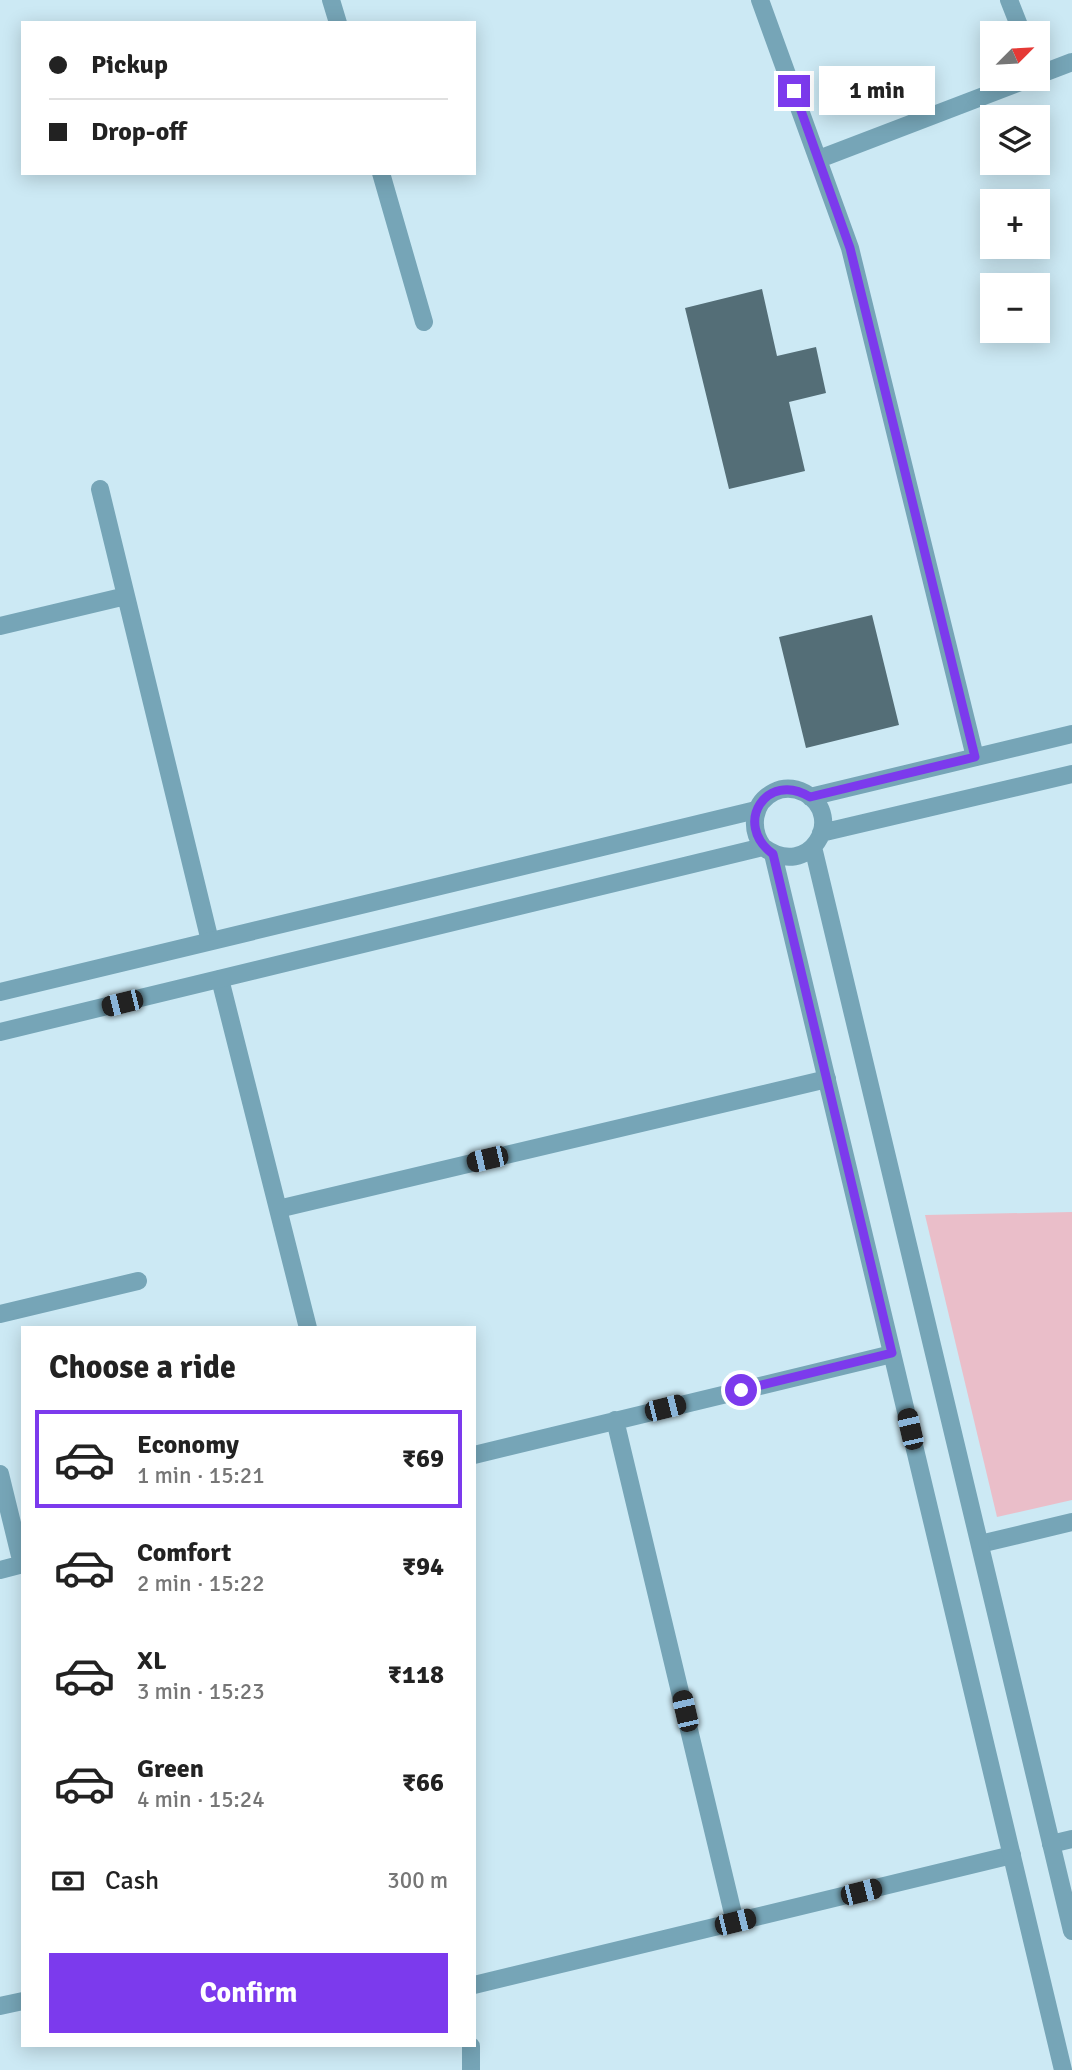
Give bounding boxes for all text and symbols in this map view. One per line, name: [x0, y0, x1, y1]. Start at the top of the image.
north arrow: [980, 21, 1050, 91]
map controls: [980, 21, 1050, 343]
text: Pickup: [91, 49, 168, 81]
callout: 1 min: [818, 66, 934, 116]
route end: [778, 75, 810, 107]
text: 1 min: [849, 76, 905, 105]
button: layers: [980, 105, 1050, 175]
text: Drop-off: [91, 116, 187, 148]
button: +: [980, 189, 1050, 259]
button: −: [980, 273, 1050, 343]
car: [100, 988, 145, 1018]
car: [465, 1144, 510, 1174]
text: Choose a ride: [49, 1348, 236, 1387]
route start: [725, 1374, 757, 1406]
car: [643, 1393, 688, 1423]
car: [896, 1406, 925, 1452]
icon: car: [53, 1428, 116, 1491]
text: Economy: [137, 1429, 239, 1461]
text: ₹69: [402, 1443, 444, 1475]
text: 1 min · 15:21: [137, 1461, 265, 1490]
icon: car: [53, 1536, 116, 1599]
text: Comfort: [137, 1537, 231, 1569]
text: ₹94: [402, 1551, 444, 1583]
text: 2 min · 15:22: [137, 1569, 265, 1598]
icon: car: [53, 1644, 116, 1707]
text: XL: [137, 1645, 167, 1677]
text: ₹118: [388, 1659, 444, 1691]
text: 3 min · 15:23: [137, 1677, 265, 1706]
car: [671, 1688, 700, 1734]
icon: car: [53, 1752, 116, 1815]
text: Green: [137, 1753, 204, 1785]
text: ₹66: [402, 1767, 444, 1799]
text: 4 min · 15:24: [137, 1785, 265, 1814]
icon: cash: [49, 1862, 87, 1900]
text: Cash: [105, 1865, 159, 1897]
text: 300 m: [387, 1866, 448, 1895]
car: [839, 1877, 884, 1907]
car: [713, 1907, 758, 1937]
button: Confirm: [49, 1953, 448, 2033]

